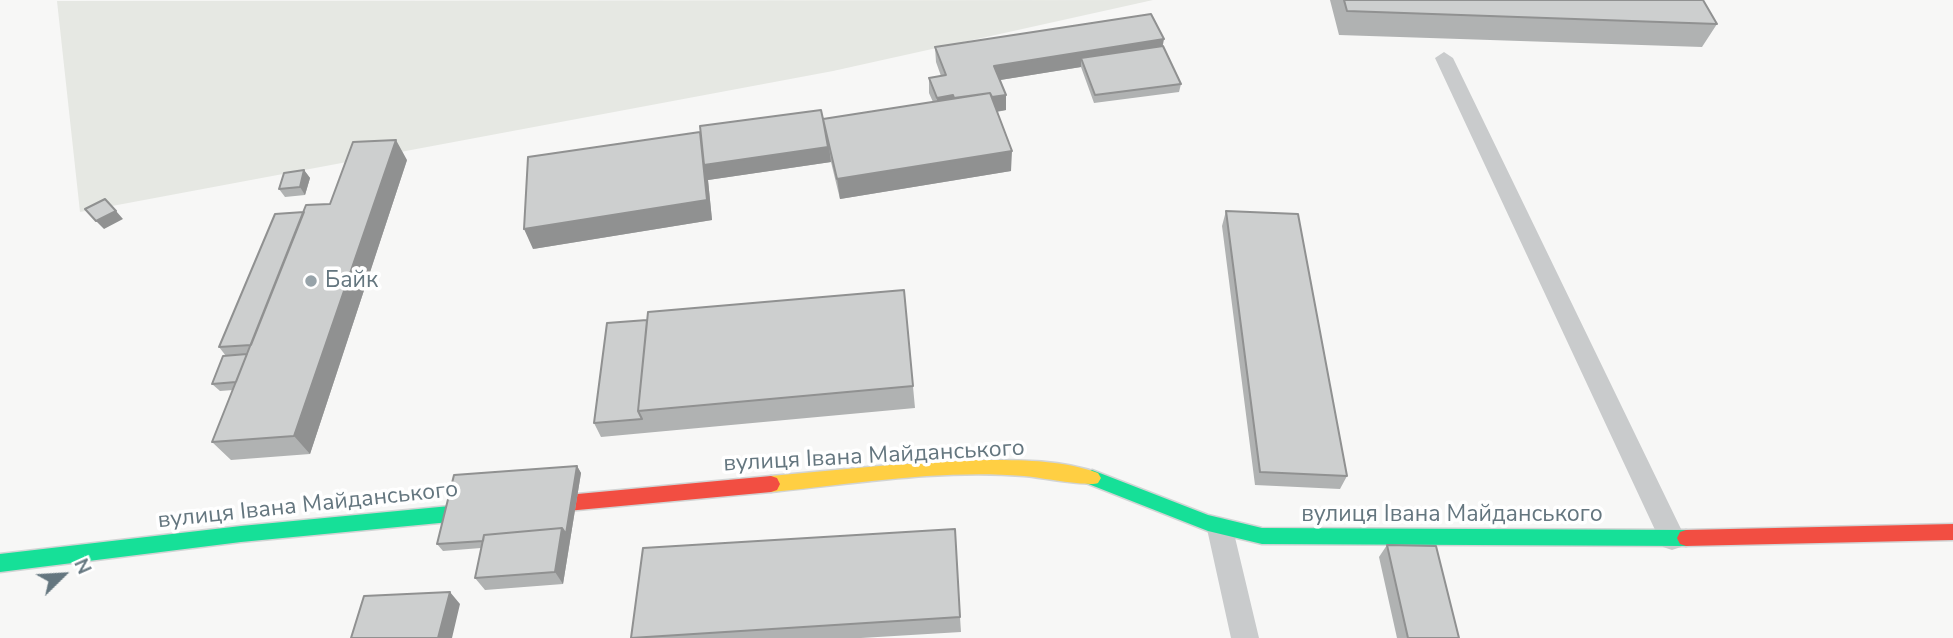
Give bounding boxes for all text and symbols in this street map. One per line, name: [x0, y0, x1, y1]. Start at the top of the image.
place label: Байк: [325, 267, 378, 295]
marker: Байк: [303, 273, 319, 289]
street label: вулиця Івана Майданського: [723, 435, 1025, 479]
street label: вулиця Івана Майданського: [157, 477, 459, 535]
street label: вулиця Івана Майданського: [1301, 501, 1603, 529]
north arrow: [28, 540, 98, 610]
text: N: [67, 555, 97, 578]

